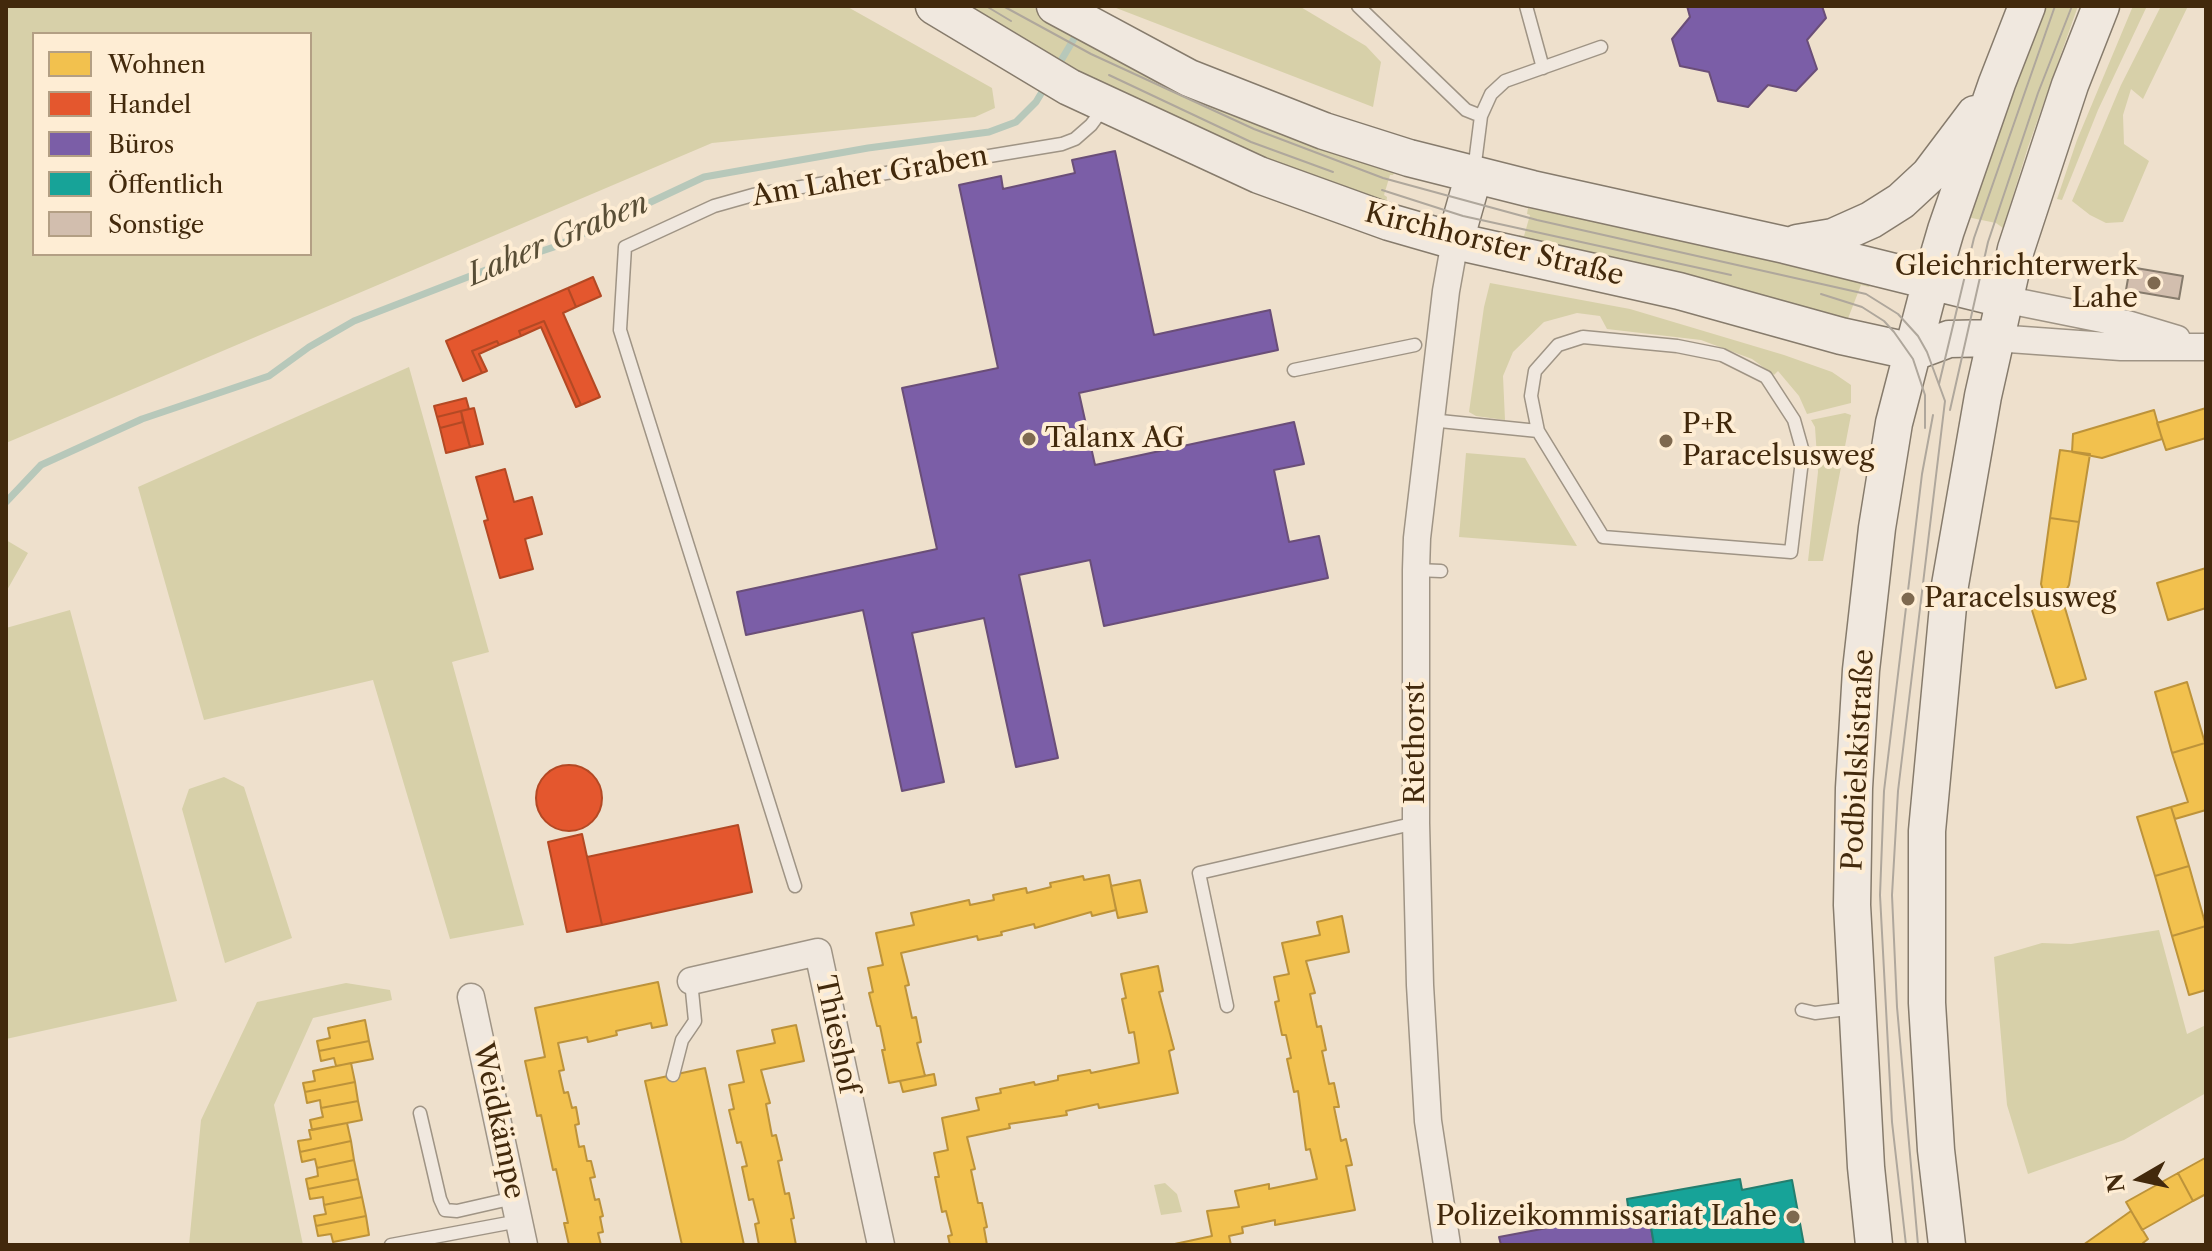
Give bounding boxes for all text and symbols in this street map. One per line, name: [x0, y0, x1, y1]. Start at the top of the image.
legend: [32, 32, 312, 256]
text: Wohnen: [108, 50, 206, 79]
text: Handel: [108, 90, 191, 119]
text: Büros: [108, 130, 174, 159]
street label: Am Laher Graben: [749, 140, 991, 214]
text: Öffentlich: [108, 170, 223, 199]
water label: Laher Graben: [462, 186, 654, 294]
street label: Kirchhorster Straße: [1361, 197, 1627, 293]
text: Sonstige: [108, 210, 204, 239]
place label: Gleichrichterwerk Lahe: [1895, 250, 2138, 316]
marker: Gleichrichterwerk Lahe: [2145, 274, 2163, 292]
place label: P+R Paracelsusweg: [1682, 408, 1874, 474]
place label: Talanx AG: [1045, 422, 1185, 456]
marker: Talanx AG: [1020, 430, 1038, 448]
marker: P+R Paracelsusweg: [1657, 432, 1675, 450]
place label: Paracelsusweg: [1924, 582, 2116, 616]
marker: Paracelsusweg: [1899, 590, 1917, 608]
street label: Podbielskistraße: [1836, 648, 1882, 872]
street label: Riethorst: [1399, 682, 1433, 804]
street label: Thieshof: [807, 973, 865, 1097]
street label: Weidkämpe: [465, 1040, 531, 1202]
north arrow: [2100, 1139, 2180, 1219]
text: N: [2101, 1171, 2131, 1194]
place label: Polizeikommissariat Lahe: [1436, 1200, 1777, 1234]
marker: Polizeikommissariat Lahe: [1784, 1208, 1802, 1226]

